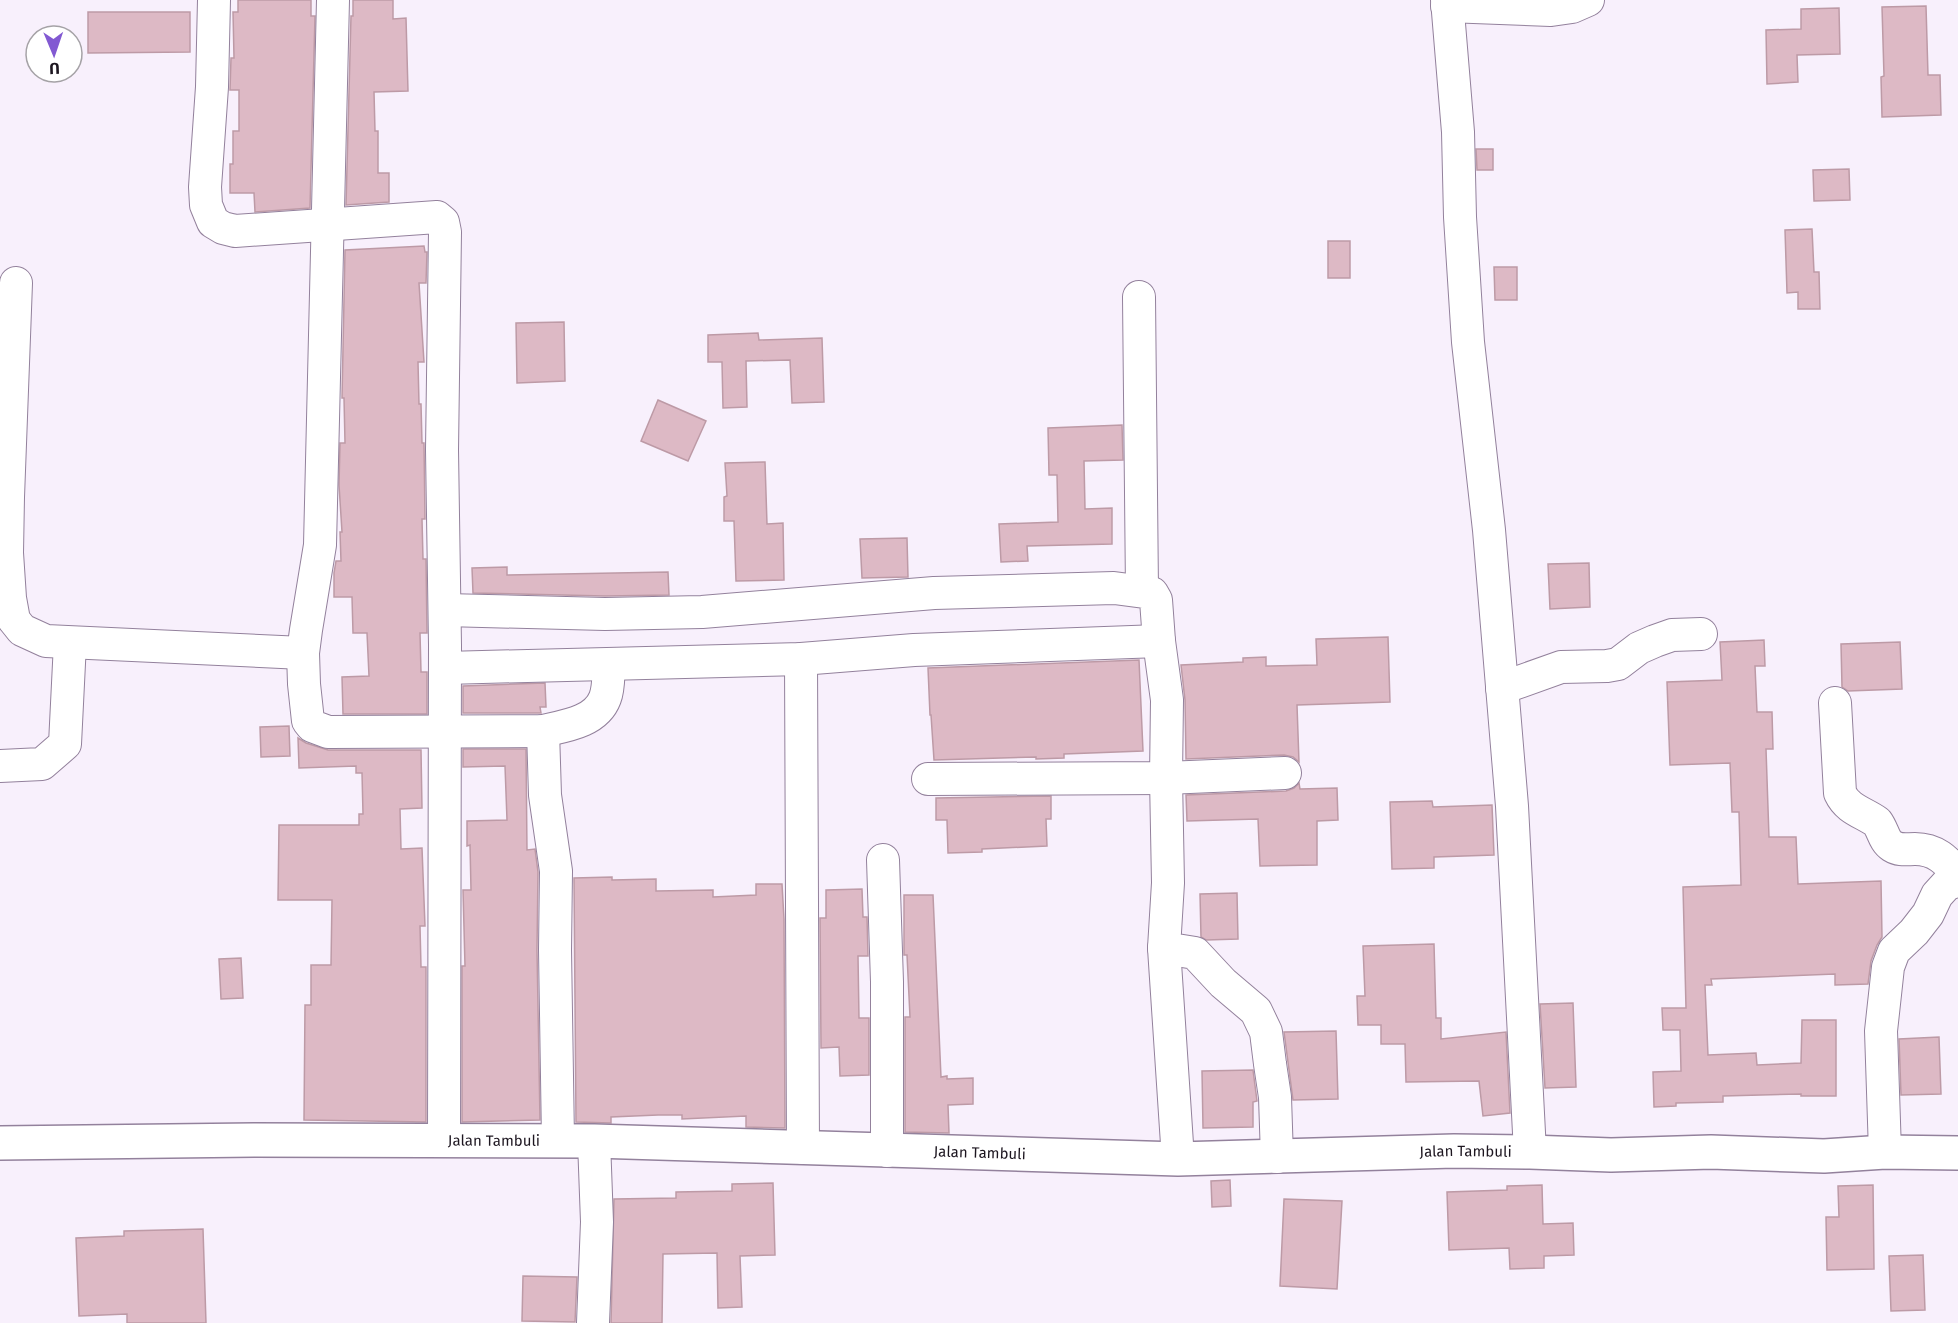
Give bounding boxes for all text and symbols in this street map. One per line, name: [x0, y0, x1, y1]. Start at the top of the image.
north arrow: [24, 24, 84, 84]
text: U: [49, 59, 60, 78]
street label: Jalan Tambuli: [448, 1132, 540, 1150]
street label: Jalan Tambuli: [933, 1142, 1026, 1163]
street label: Jalan Tambuli: [1419, 1142, 1512, 1161]

